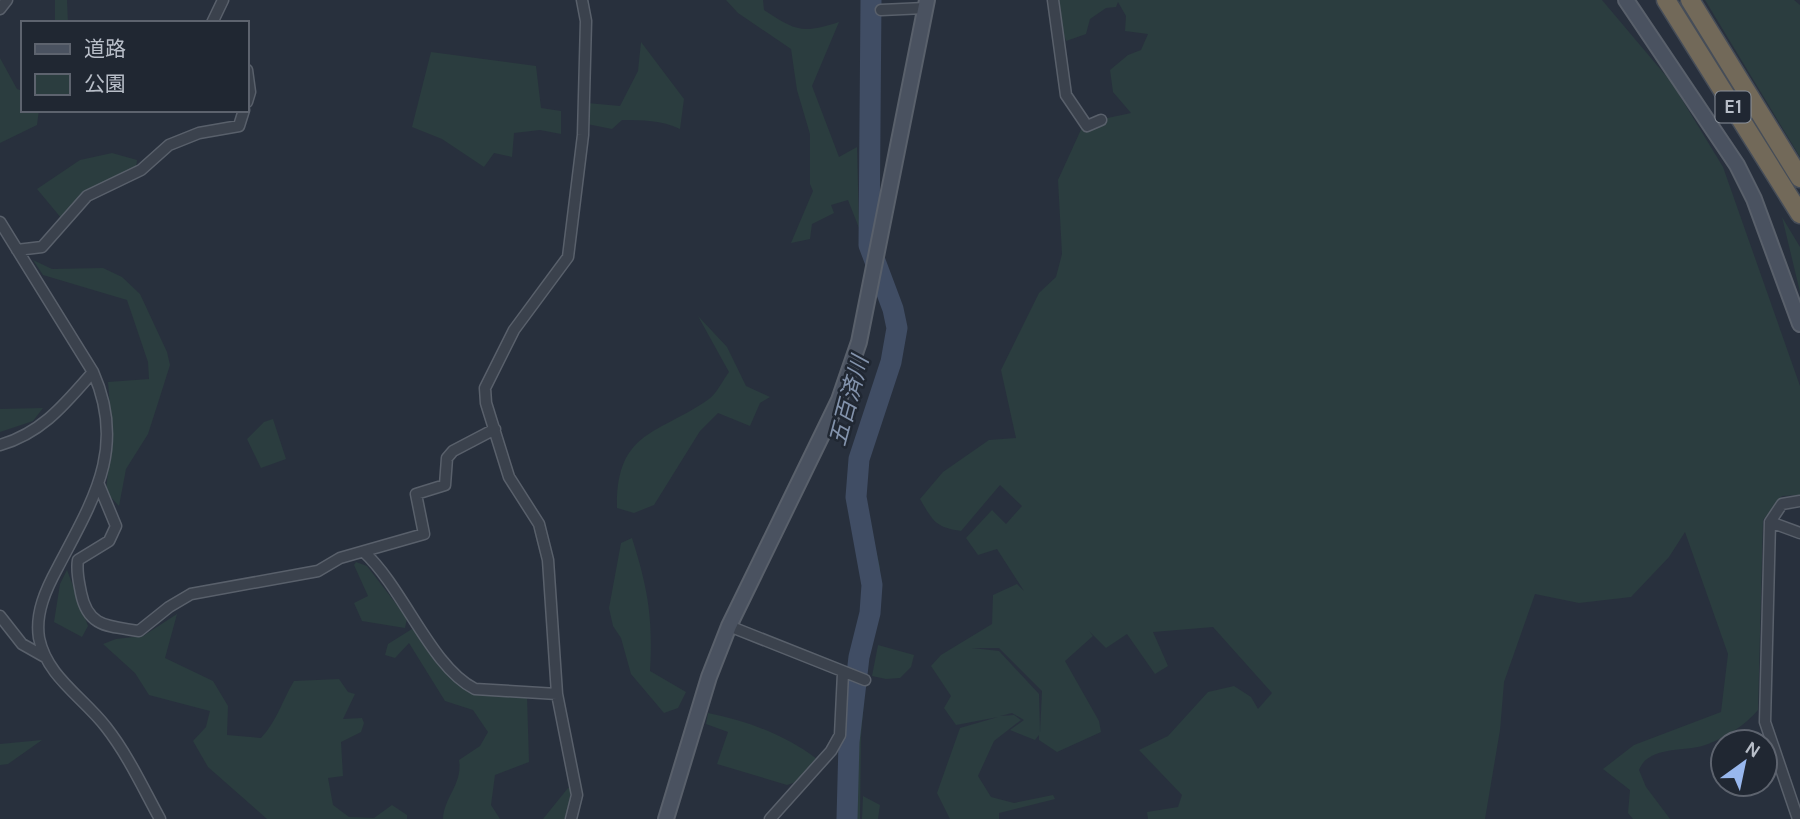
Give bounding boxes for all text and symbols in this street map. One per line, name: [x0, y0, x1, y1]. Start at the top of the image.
legend: [21, 21, 248, 112]
text: 道路: [84, 37, 126, 61]
text: 公園: [84, 72, 126, 96]
road number: E1: [1716, 92, 1750, 122]
water label: 五百済川: [824, 350, 875, 449]
north arrow: [1709, 728, 1779, 798]
text: N: [1741, 737, 1764, 763]

